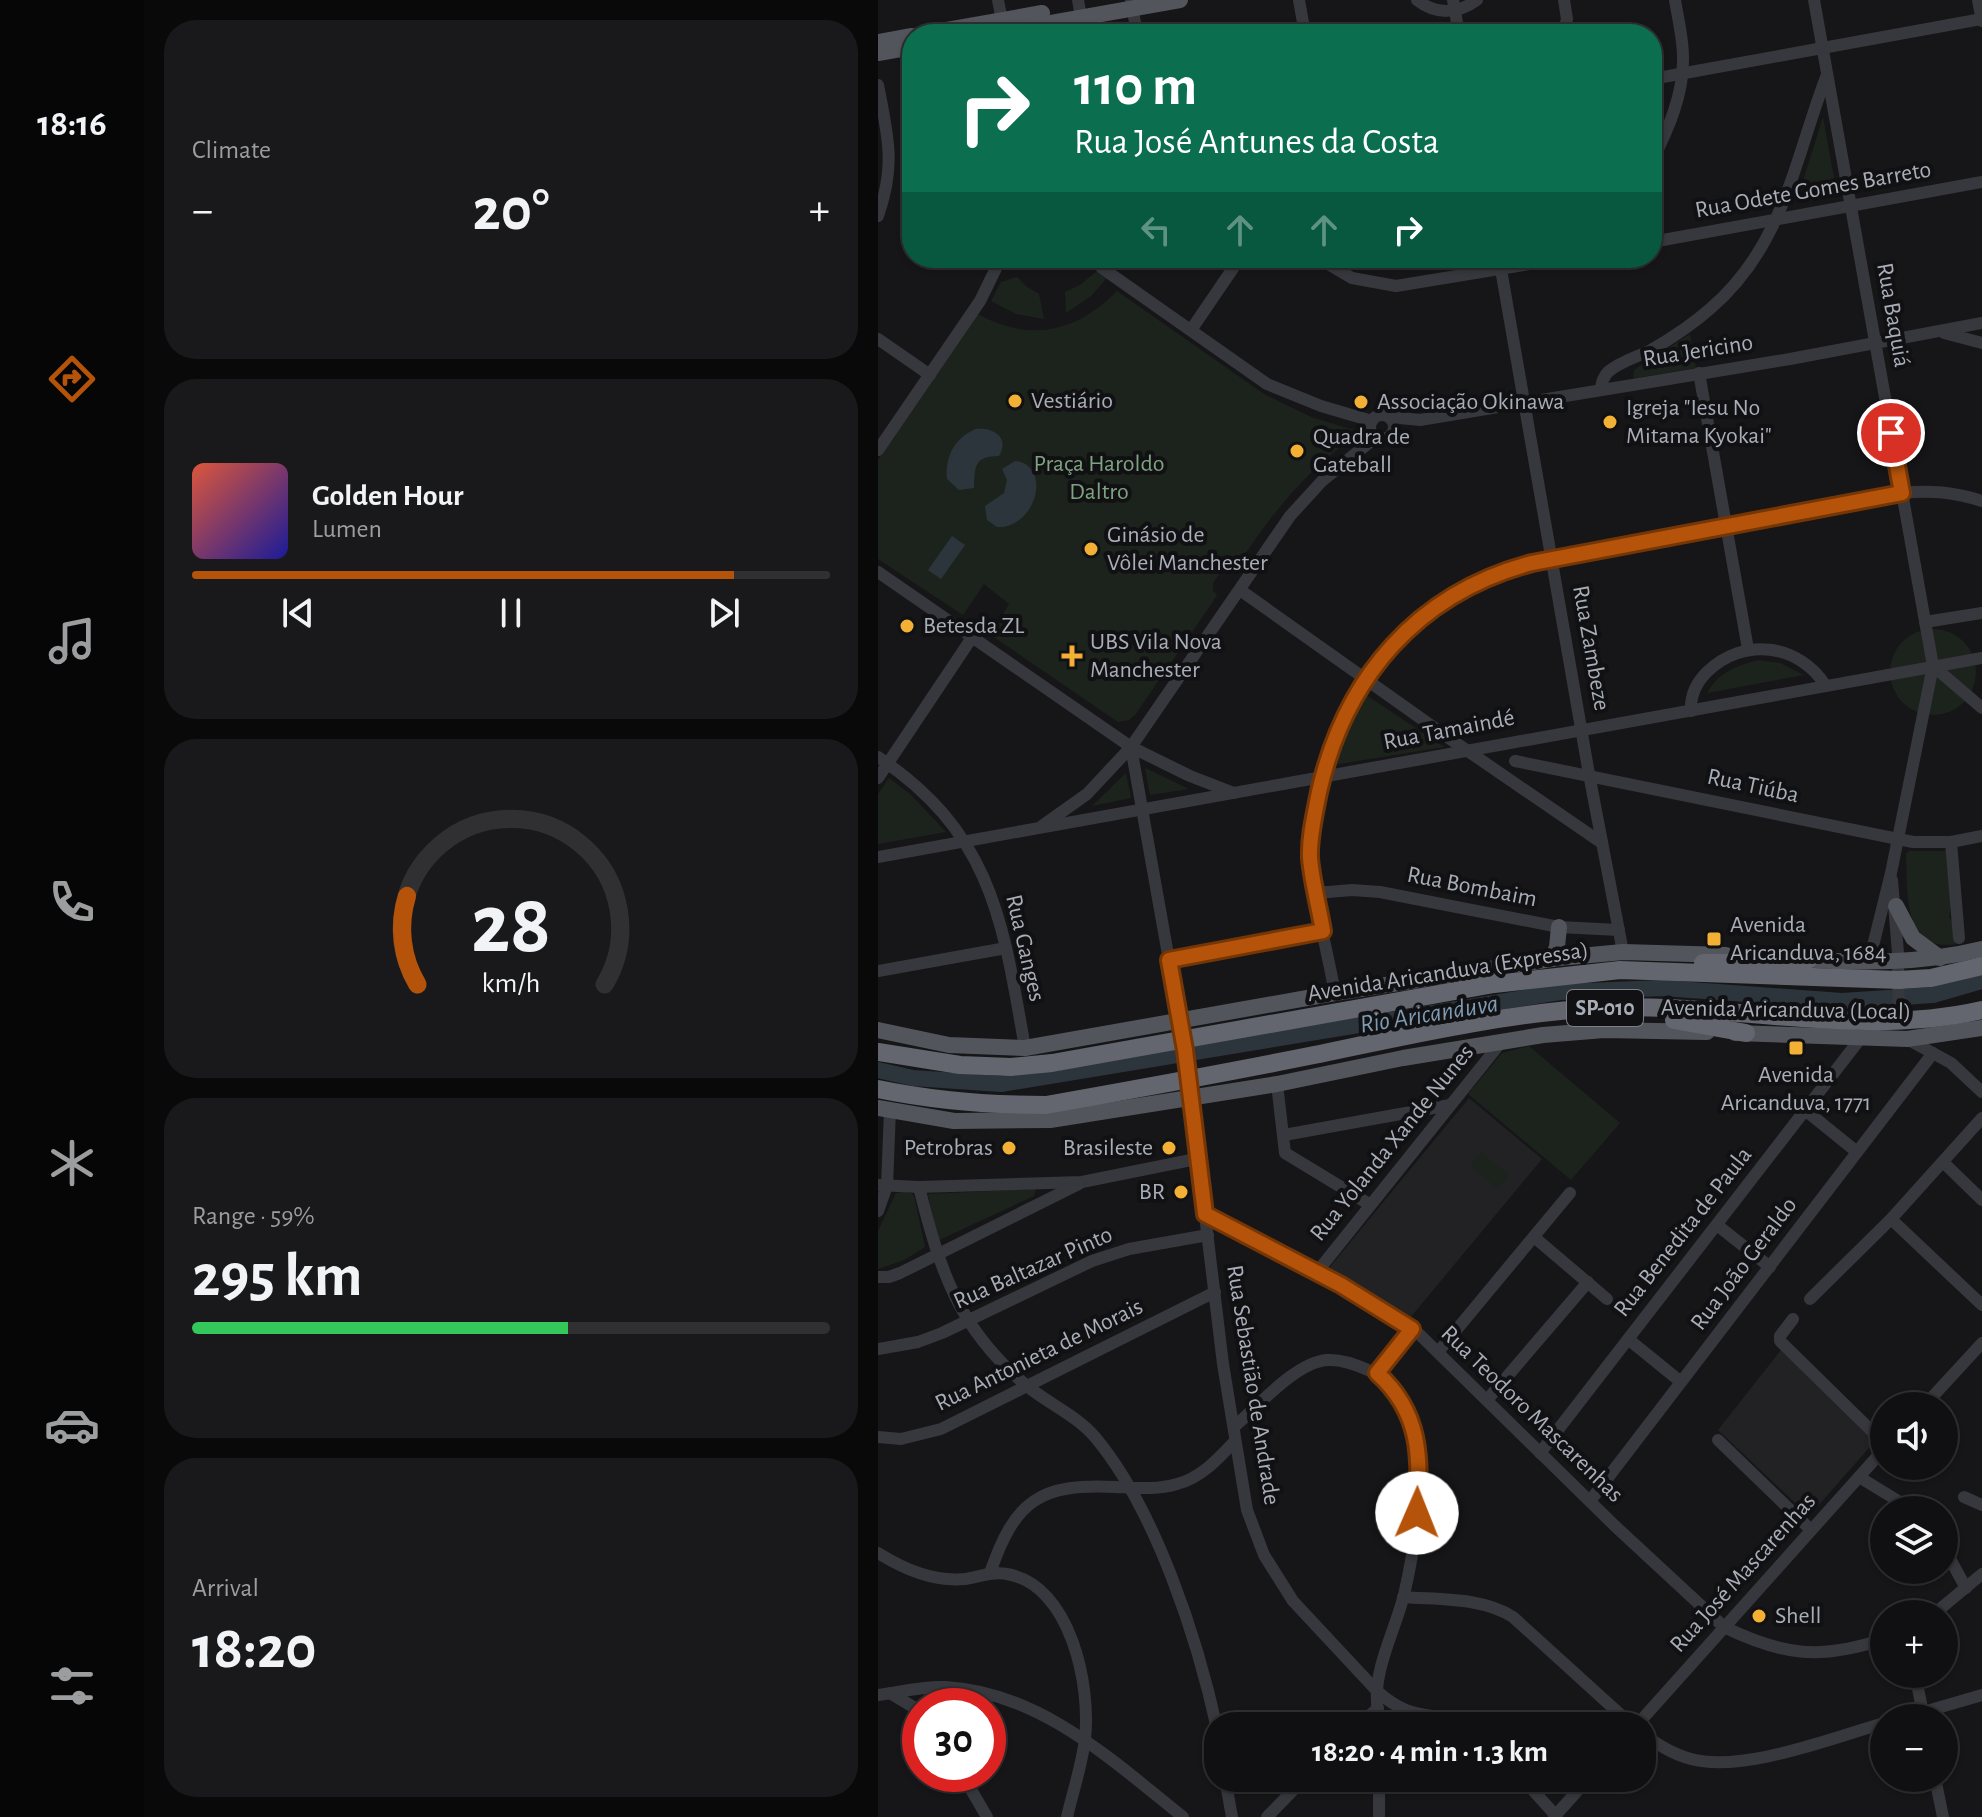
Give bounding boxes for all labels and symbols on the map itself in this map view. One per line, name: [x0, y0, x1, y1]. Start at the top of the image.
street label: Rua Odete Gomes Barreto: [1693, 157, 1933, 223]
street label: Rua Baquiá: [1872, 261, 1914, 369]
street label: Rua Jericino: [1641, 330, 1755, 372]
place label: Vestiário: [1031, 389, 1113, 413]
place label: Associação Okinawa: [1377, 390, 1564, 414]
marker: Vestiário: [1006, 392, 1024, 410]
marker: Associação Okinawa: [1352, 393, 1370, 411]
place label: Igreja "Iesu No Mitama Kyokai": [1626, 396, 1772, 448]
pin: [1857, 399, 1925, 467]
marker: Igreja "Iesu No Mitama Kyokai": [1601, 413, 1619, 431]
place label: Quadra de Gateball: [1313, 425, 1410, 477]
marker: Quadra de Gateball: [1288, 442, 1306, 460]
park label: Praça Haroldo Daltro: [1033, 452, 1165, 504]
place label: Ginásio de Vôlei Manchester: [1107, 523, 1268, 575]
marker: Ginásio de Vôlei Manchester: [1082, 540, 1100, 558]
street label: Rua Zambeze: [1568, 583, 1614, 713]
place label: Betesda ZL: [923, 614, 1024, 638]
marker: Betesda ZL: [898, 617, 916, 635]
place label: UBS Vila Nova Manchester: [1090, 630, 1222, 682]
marker: UBS Vila Nova Manchester: [1061, 645, 1083, 667]
street label: Rua Tamaindé: [1381, 706, 1517, 754]
street label: Rua Tiúba: [1705, 765, 1801, 807]
street label: Rua Bombaim: [1405, 863, 1539, 911]
street label: Rua Ganges: [1001, 892, 1049, 1004]
place label: Avenida Aricanduva, 1684: [1730, 913, 1887, 965]
marker: Avenida Aricanduva, 1684: [1705, 930, 1723, 948]
street label: Avenida Aricanduva (Expressa): [1306, 938, 1590, 1006]
water label: Rio Aricanduva: [1358, 990, 1500, 1038]
road number: SP-010: [1567, 990, 1643, 1026]
street label: Avenida Aricanduva (Local): [1661, 996, 1911, 1024]
marker: Avenida Aricanduva, 1771: [1787, 1039, 1805, 1057]
street label: Rua Yolanda Xande Nunes: [1306, 1040, 1478, 1246]
place label: Avenida Aricanduva, 1771: [1721, 1063, 1871, 1115]
place label: Petrobras: [904, 1136, 993, 1160]
place label: Brasileste: [1063, 1136, 1153, 1160]
marker: Petrobras: [1000, 1139, 1018, 1157]
marker: Brasileste: [1160, 1139, 1178, 1157]
street label: Rua Benedita de Paula: [1610, 1143, 1756, 1321]
place label: BR: [1139, 1180, 1165, 1204]
marker: BR: [1172, 1183, 1190, 1201]
street label: Rua João Geraldo: [1686, 1193, 1802, 1335]
street label: Rua Baltazar Pinto: [950, 1222, 1116, 1314]
street label: Rua Sebastião de Andrade: [1222, 1263, 1284, 1507]
street label: Rua Antonieta de Morais: [931, 1294, 1147, 1416]
street label: Rua Teodoro Mascarenhas: [1436, 1321, 1628, 1507]
position arrow: [1375, 1471, 1459, 1555]
street label: Rua José Mascarenhas: [1666, 1489, 1820, 1657]
place label: Shell: [1775, 1604, 1822, 1628]
marker: Shell: [1750, 1607, 1768, 1625]
speed limit sign: 30: [902, 1688, 1006, 1792]

